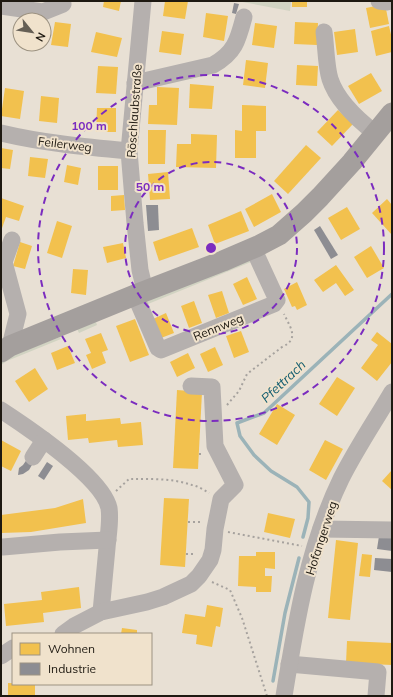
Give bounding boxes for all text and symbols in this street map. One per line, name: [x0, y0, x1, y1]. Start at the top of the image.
north arrow: [12, 12, 52, 52]
text: N: [33, 30, 49, 44]
street label: Röschlaubstraße: [123, 64, 145, 158]
text: 100 m: [71, 118, 107, 133]
street label: Feilerweg: [37, 133, 93, 155]
text: 50 m: [136, 179, 164, 194]
centre of rings: [204, 241, 218, 255]
street label: Rennweg: [191, 310, 245, 344]
water label: Pfettrach: [257, 356, 309, 406]
street label: Hofangerweg: [302, 499, 340, 577]
legend: [12, 633, 152, 685]
text: Wohnen: [48, 641, 95, 656]
text: Industrie: [48, 661, 96, 676]

